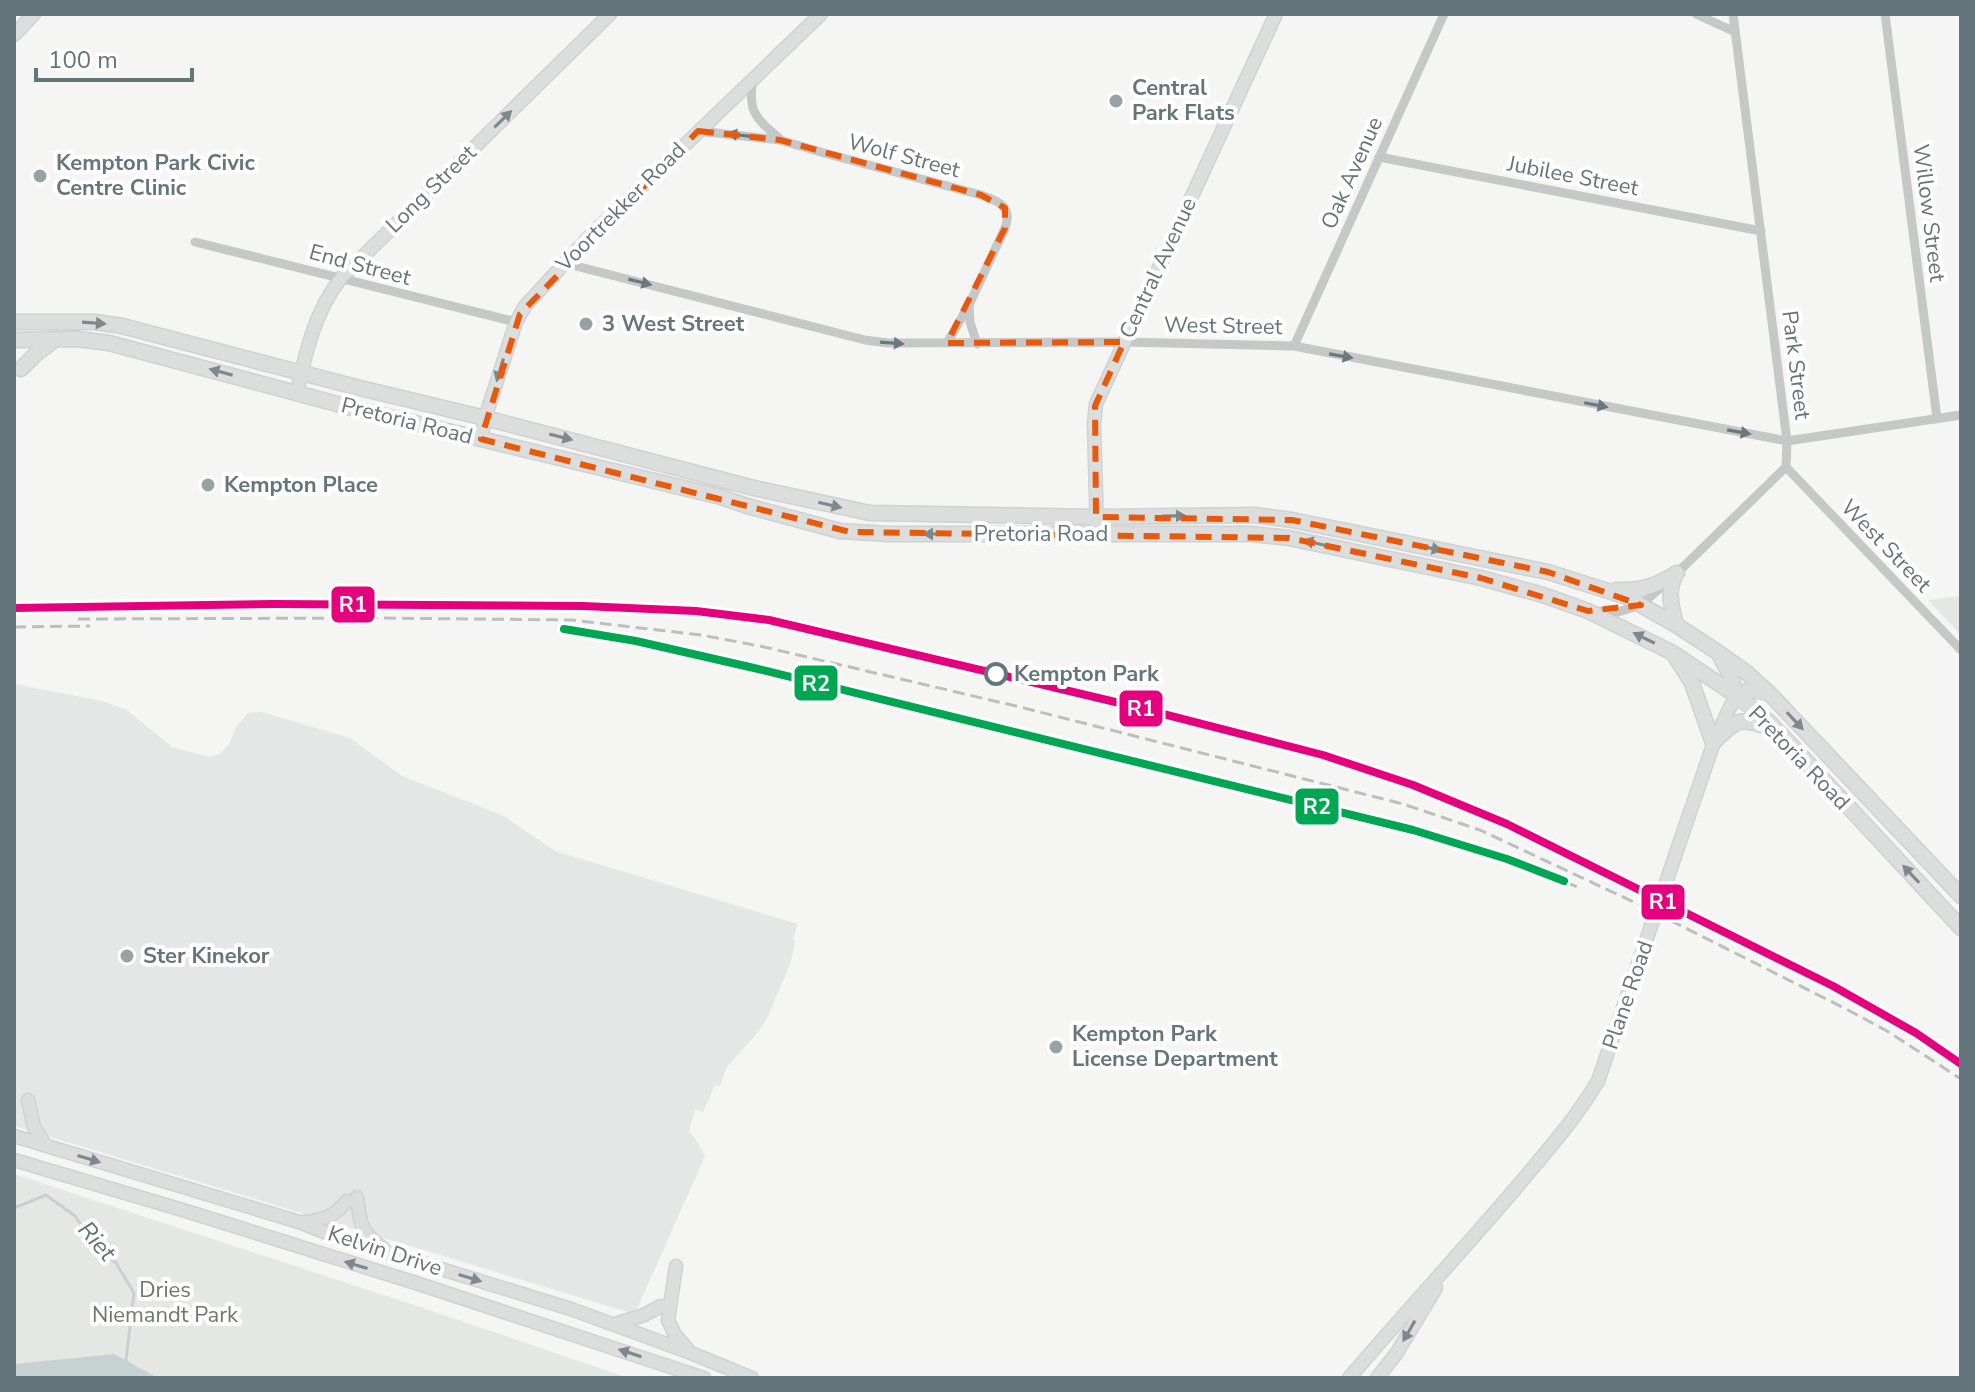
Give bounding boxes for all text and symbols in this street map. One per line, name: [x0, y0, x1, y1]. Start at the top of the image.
scale bar: [36, 32, 192, 82]
text: 100 m: [48, 44, 118, 76]
place label: Central Park Flats: [1132, 73, 1235, 128]
marker: Central Park Flats: [1107, 92, 1125, 110]
one-way arrow: [493, 111, 512, 129]
street label: Oak Avenue: [1314, 112, 1390, 234]
street label: Wolf Street: [845, 127, 963, 185]
one-way arrow: [726, 128, 751, 141]
street label: Voortrekker Road: [549, 136, 692, 279]
street label: Long Street: [379, 138, 483, 240]
street label: Willow Street: [1906, 142, 1952, 284]
place label: Kempton Park Civic Centre Clinic: [56, 148, 255, 203]
street label: Jubilee Street: [1504, 148, 1641, 203]
marker: Kempton Park Civic Centre Clinic: [31, 167, 49, 185]
street label: Central Avenue: [1112, 193, 1204, 343]
street label: End Street: [306, 237, 414, 293]
one-way arrow: [627, 276, 652, 288]
place label: 3 West Street: [602, 309, 745, 339]
street label: Park Street: [1774, 309, 1818, 422]
street label: West Street: [1164, 310, 1283, 342]
marker: 3 West Street: [577, 315, 595, 333]
one-way arrow: [82, 317, 107, 330]
one-way arrow: [880, 337, 905, 350]
one-way arrow: [1329, 350, 1354, 362]
one-way arrow: [494, 358, 506, 382]
one-way arrow: [209, 366, 234, 378]
street label: Pretoria Road: [338, 390, 476, 452]
one-way arrow: [1584, 399, 1609, 411]
one-way arrow: [1727, 426, 1752, 438]
one-way arrow: [549, 432, 574, 444]
place label: Kempton Place: [224, 470, 378, 500]
marker: Kempton Place: [199, 476, 217, 494]
street label: West Street: [1834, 493, 1938, 599]
one-way arrow: [817, 500, 842, 512]
one-way arrow: [1162, 510, 1187, 522]
street label: Pretoria Road: [974, 519, 1108, 549]
one-way arrow: [922, 528, 947, 540]
one-way arrow: [1302, 536, 1327, 549]
one-way arrow: [1418, 543, 1443, 555]
line badge: R1: [330, 585, 376, 624]
text: R1: [339, 590, 367, 620]
one-way arrow: [1632, 632, 1655, 645]
place label: Kempton Park: [1014, 659, 1160, 689]
marker: Kempton Park: [985, 663, 1007, 685]
line badge: R2: [793, 664, 839, 702]
text: R2: [802, 669, 830, 699]
line badge: R1: [1118, 689, 1164, 728]
text: R1: [1127, 694, 1155, 724]
street label: Pretoria Road: [1742, 699, 1856, 817]
one-way arrow: [1786, 711, 1804, 730]
line badge: R2: [1294, 787, 1340, 826]
text: R2: [1303, 792, 1331, 822]
one-way arrow: [1902, 865, 1920, 884]
line badge: R1: [1640, 883, 1686, 921]
text: R1: [1649, 887, 1677, 917]
street label: Plane Road: [1595, 937, 1661, 1053]
place label: Ster Kinekor: [143, 941, 270, 971]
marker: Ster Kinekor: [118, 947, 136, 965]
place label: Kempton Park License Department: [1072, 1019, 1278, 1074]
marker: Kempton Park License Department: [1047, 1038, 1065, 1056]
one-way arrow: [77, 1153, 101, 1166]
water label: Riet: [71, 1214, 123, 1268]
street label: Kelvin Drive: [324, 1218, 446, 1284]
one-way arrow: [343, 1258, 367, 1270]
one-way arrow: [459, 1272, 483, 1284]
park label: Dries Niemandt Park: [92, 1275, 239, 1330]
one-way arrow: [1402, 1320, 1416, 1342]
one-way arrow: [617, 1347, 641, 1359]

